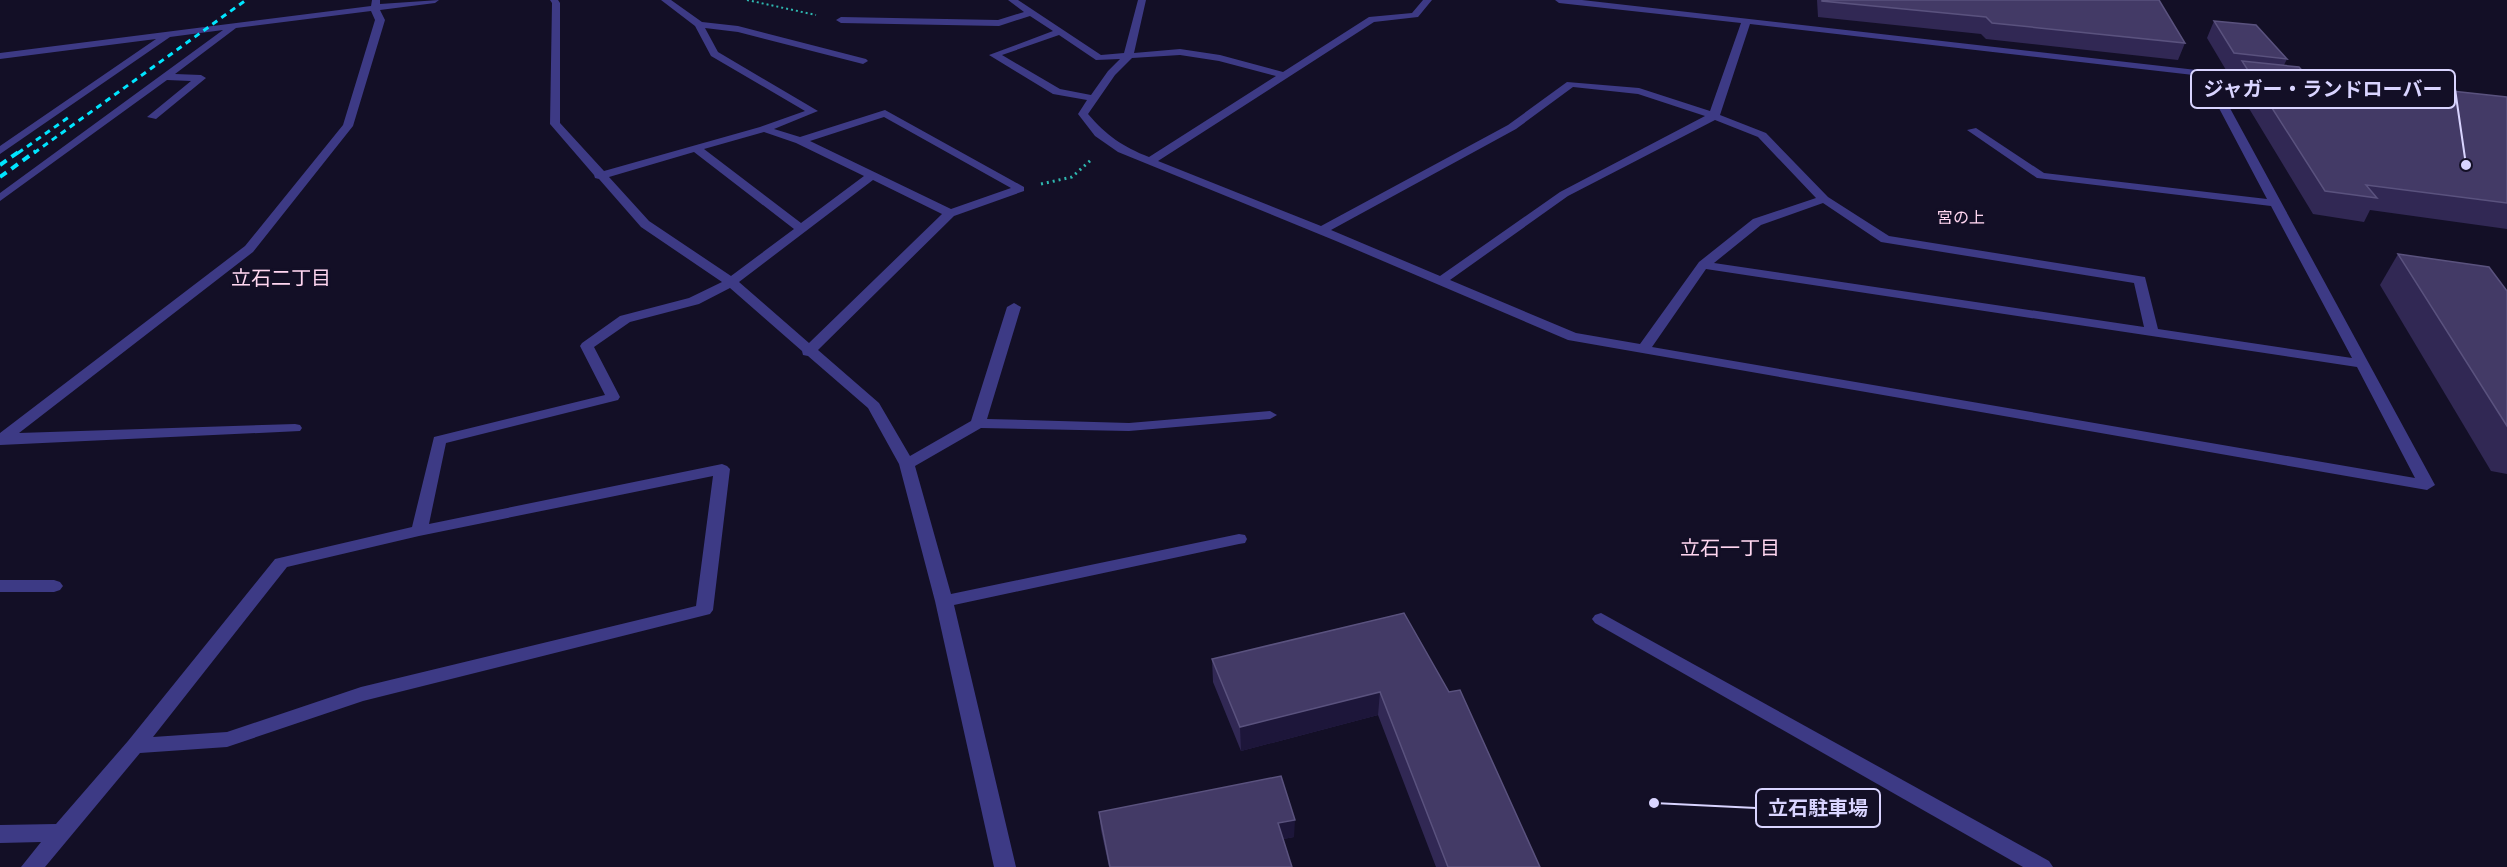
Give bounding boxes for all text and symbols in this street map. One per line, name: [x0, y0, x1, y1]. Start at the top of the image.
callout: ジャガー・ランドローバー: [2191, 70, 2455, 108]
text: ジャガー・ランドローバー: [2204, 75, 2442, 104]
district label: 宮の上: [1937, 206, 1985, 229]
district label: 立石二丁目: [231, 264, 331, 293]
district label: 立石一丁目: [1680, 534, 1780, 563]
callout: 立石駐車場: [1756, 789, 1880, 827]
text: 立石駐車場: [1768, 794, 1868, 823]

